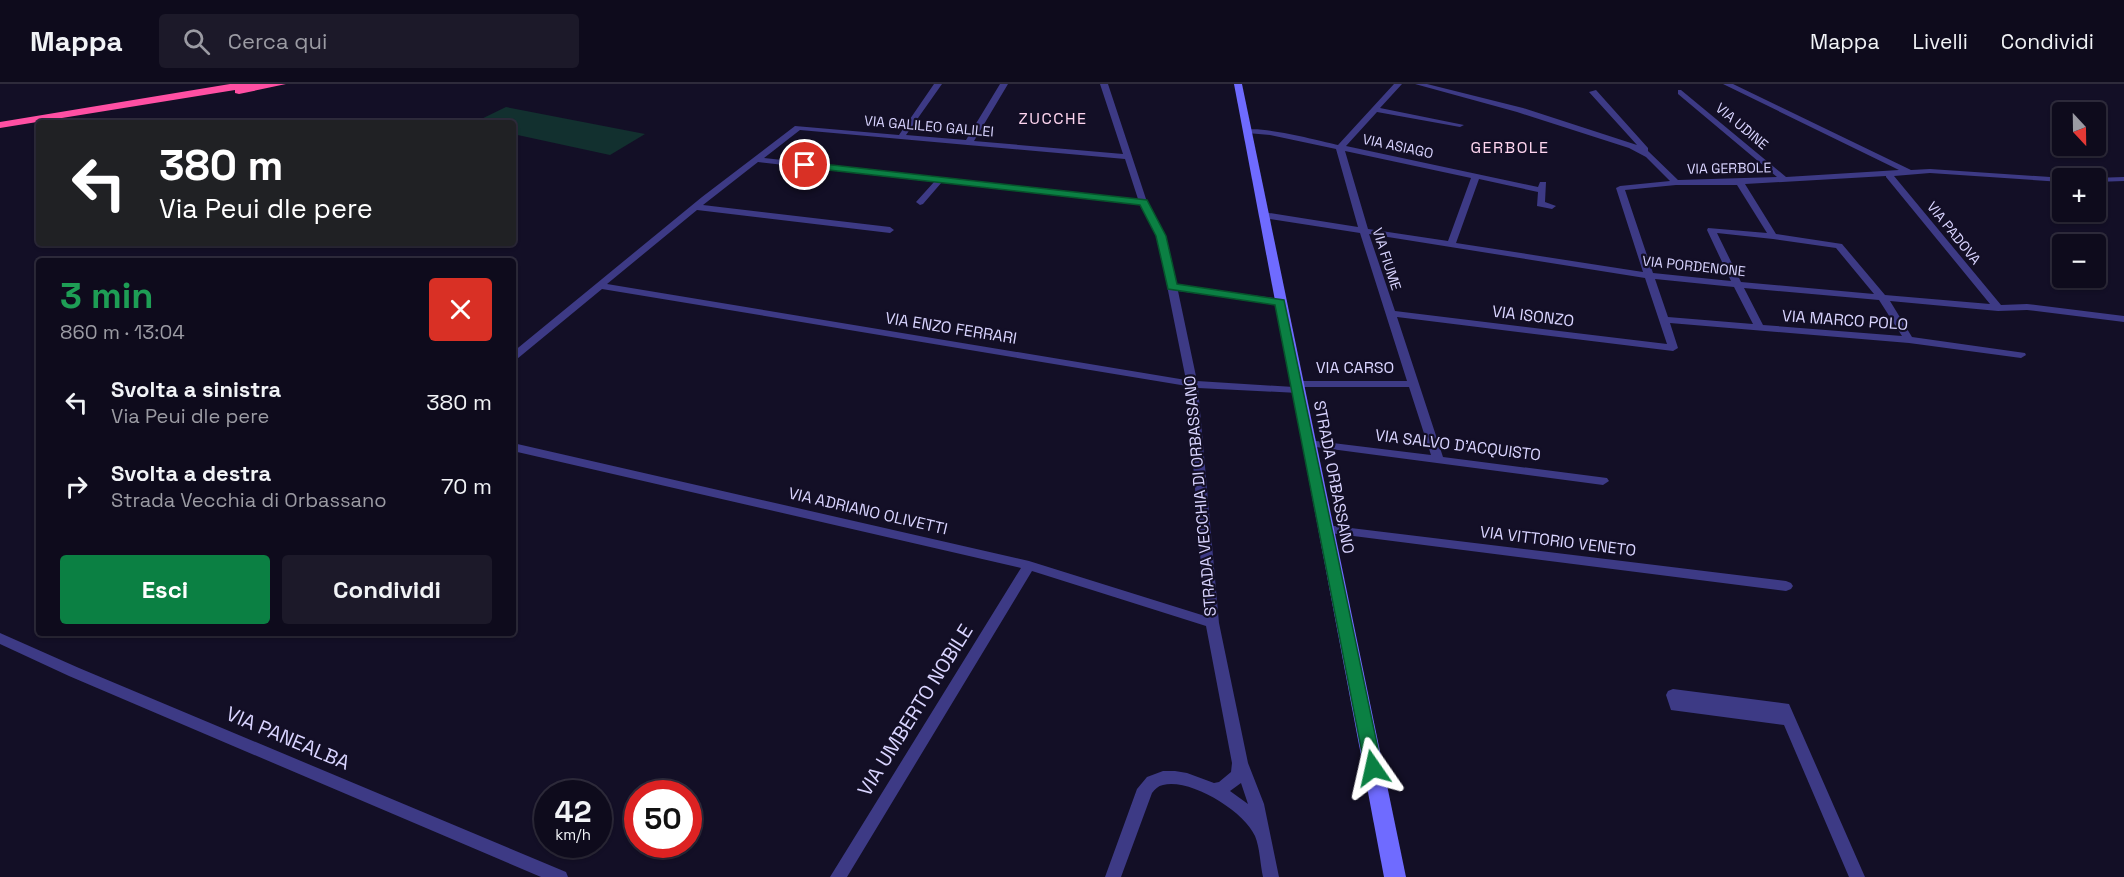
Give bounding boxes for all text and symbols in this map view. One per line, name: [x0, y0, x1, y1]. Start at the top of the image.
search box: [159, 14, 579, 68]
text: Mappa: [30, 23, 123, 59]
icon: search: [180, 25, 213, 58]
text: Cerca qui: [228, 27, 327, 55]
text: Mappa: [1810, 28, 1879, 55]
text: Livelli: [1912, 28, 1968, 55]
text: Condividi: [2001, 28, 2094, 55]
street label: VIA UDINE: [1712, 99, 1772, 153]
north arrow: [2052, 102, 2106, 156]
map controls: [2052, 102, 2106, 288]
district label: ZUCCHE: [1019, 108, 1087, 129]
street label: VIA GALILEO GALILEI: [863, 111, 995, 141]
street label: VIA ASIAGO: [1361, 130, 1435, 162]
district label: GERBOLE: [1470, 137, 1550, 158]
text: 380 m: [159, 139, 284, 192]
pin: [779, 139, 830, 190]
icon: left: [60, 144, 138, 222]
icon: arrive: [788, 148, 821, 181]
street label: VIA GERBOLE: [1687, 158, 1771, 178]
button: +: [2052, 168, 2106, 222]
text: Via Peui dle pere: [159, 191, 373, 226]
street label: VIA PADOVA: [1923, 198, 1985, 268]
street label: VIA FIUME: [1368, 225, 1406, 293]
button: −: [2052, 234, 2106, 288]
street label: VIA PORDENONE: [1641, 252, 1747, 280]
text: 3 min: [60, 273, 154, 319]
button: close: [429, 278, 492, 341]
street label: VIA ISONZO: [1491, 301, 1575, 331]
street label: VIA MARCO POLO: [1781, 305, 1909, 335]
street label: VIA ENZO FERRARI: [884, 307, 1018, 349]
text: 860 m · 13:04: [60, 319, 185, 345]
street label: VIA CARSO: [1316, 357, 1394, 378]
text: Svolta a sinistra: [111, 375, 281, 403]
street label: STRADA VECCHIA DI ORBASSANO: [1179, 375, 1221, 617]
icon: left: [60, 386, 93, 419]
text: 380 m: [426, 388, 492, 416]
street label: STRADA ORBASSANO: [1309, 399, 1359, 555]
text: Via Peui dle pere: [111, 403, 269, 429]
street label: VIA SALVO D'ACQUISTO: [1374, 424, 1542, 466]
text: Svolta a destra: [111, 459, 271, 487]
icon: right: [60, 470, 93, 503]
text: 70 m: [441, 472, 492, 500]
street label: VIA ADRIANO OLIVETTI: [786, 482, 950, 540]
text: Strada Vecchia di Orbassano: [111, 487, 387, 513]
street label: VIA VITTORIO VENETO: [1479, 521, 1637, 561]
button: Esci: [60, 555, 270, 624]
button: Condividi: [282, 555, 492, 624]
street label: VIA UMBERTO NOBILE: [851, 619, 979, 801]
street label: VIA PANEALBA: [222, 700, 354, 776]
position arrow: [1341, 736, 1405, 800]
speed limit sign: 50: [624, 780, 702, 858]
text: 42: [555, 792, 591, 831]
text: km/h: [555, 825, 591, 844]

